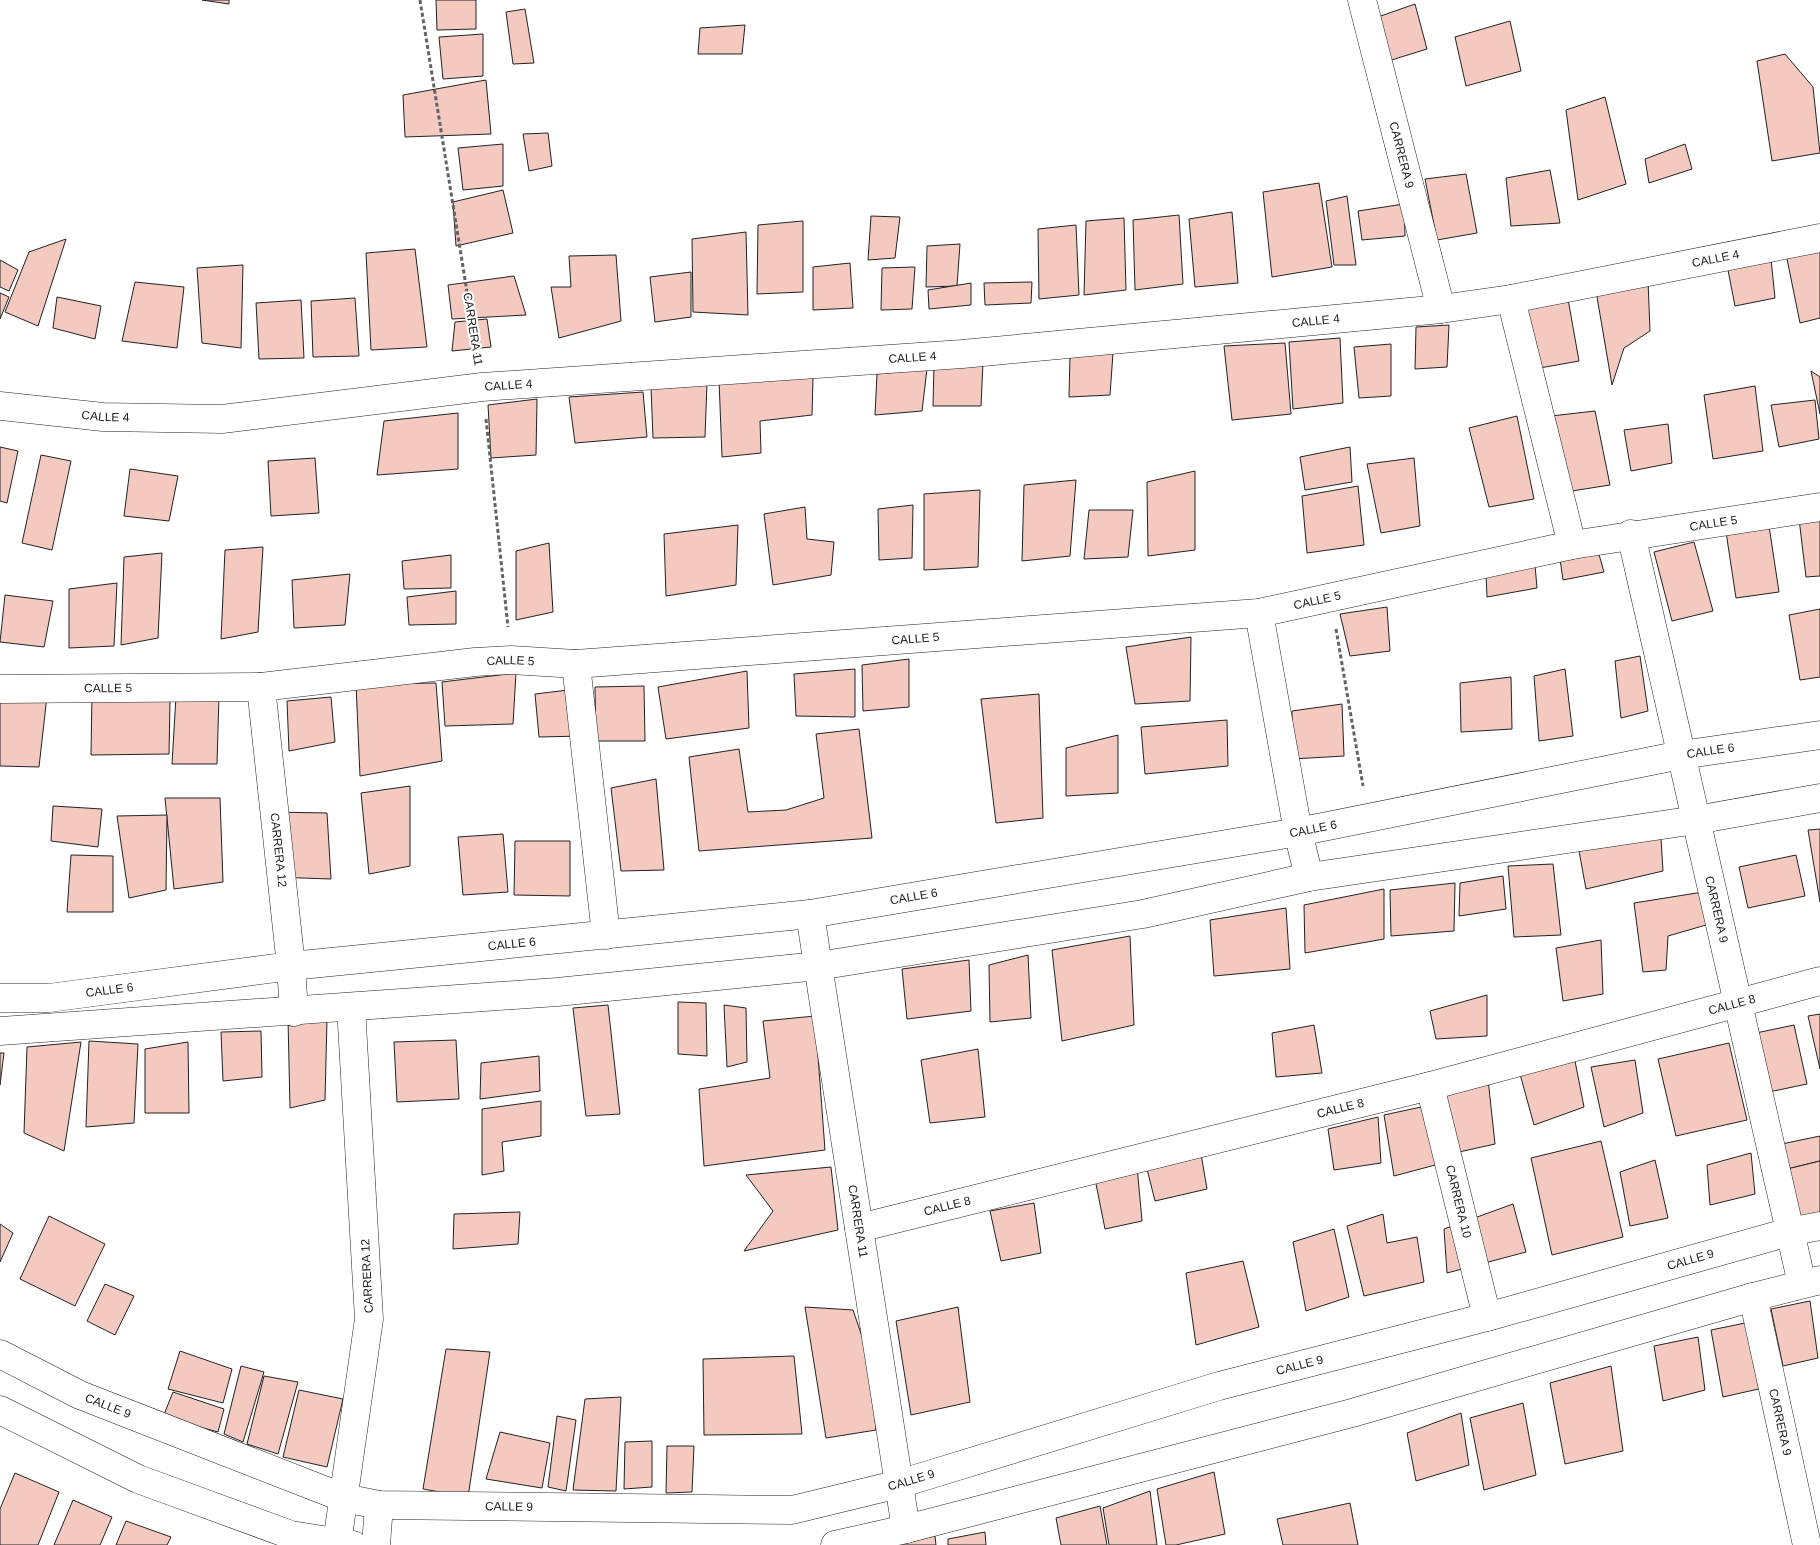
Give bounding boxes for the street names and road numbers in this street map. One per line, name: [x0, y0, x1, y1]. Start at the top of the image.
street label: CARRERA 9: [1386, 120, 1417, 190]
street label: CALLE 4: [1691, 247, 1741, 270]
street label: CARRERA 11: [460, 291, 486, 367]
street label: CALLE 4: [1291, 312, 1341, 330]
street label: CALLE 4: [888, 349, 937, 366]
street label: CALLE 4: [484, 377, 533, 394]
street label: CALLE 4: [81, 408, 130, 424]
street label: CALLE 5: [1689, 513, 1739, 534]
street label: CALLE 5: [1292, 588, 1342, 612]
street label: CALLE 5: [891, 630, 940, 647]
street label: CALLE 5: [486, 653, 535, 668]
street label: CALLE 5: [84, 681, 132, 695]
street label: CALLE 6: [1686, 740, 1736, 761]
street label: CARRERA 12: [268, 812, 290, 888]
street label: CALLE 6: [1288, 817, 1338, 840]
street label: CARRERA 9: [1702, 875, 1731, 944]
street label: CALLE 6: [889, 886, 939, 907]
street label: CALLE 6: [487, 934, 537, 953]
street label: CALLE 6: [85, 980, 135, 1000]
street label: CALLE 8: [1707, 992, 1757, 1018]
street label: CALLE 8: [1315, 1096, 1366, 1121]
street label: CARRERA 10: [1443, 1164, 1474, 1240]
street label: CARRERA 11: [845, 1184, 871, 1259]
street label: CALLE 8: [922, 1193, 973, 1219]
street label: CARRERA 12: [358, 1238, 376, 1314]
street label: CALLE 9: [1666, 1246, 1716, 1273]
street label: CALLE 9: [1275, 1352, 1325, 1378]
street label: CARRERA 9: [1766, 1387, 1794, 1457]
street label: CALLE 9: [83, 1391, 133, 1421]
street label: CALLE 9: [886, 1466, 937, 1493]
street label: CALLE 9: [485, 1499, 533, 1514]

